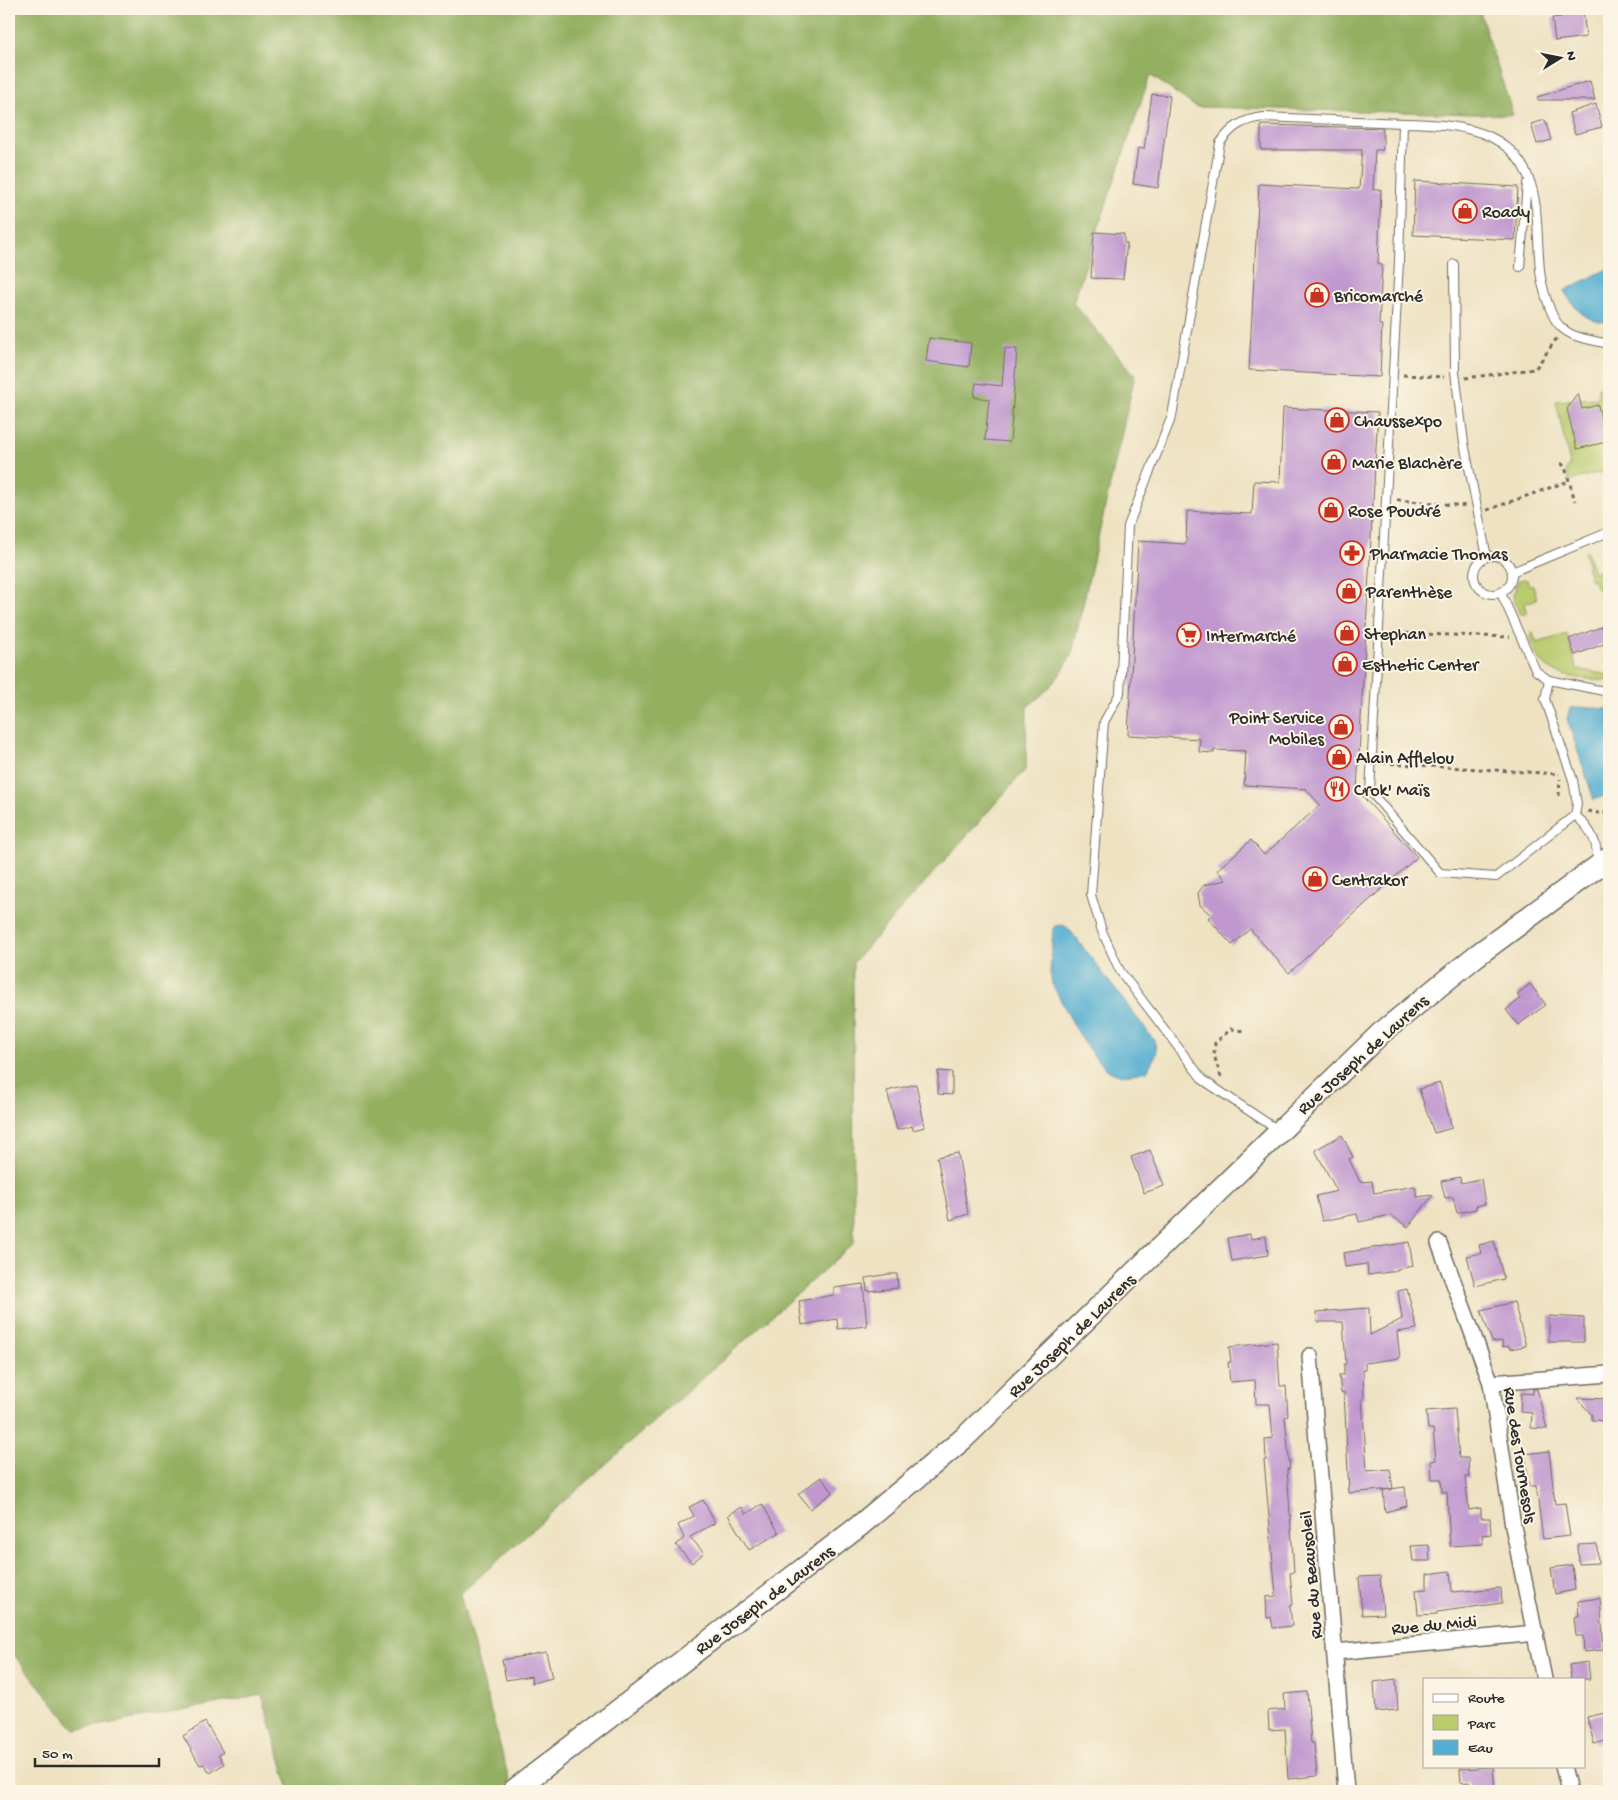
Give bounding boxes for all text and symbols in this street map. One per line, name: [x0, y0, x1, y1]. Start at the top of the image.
north arrow: [1536, 32, 1586, 82]
text: N: [1561, 50, 1580, 62]
shop icon: Roady: [1452, 198, 1478, 224]
place label: Roady: [1482, 203, 1530, 224]
shop icon: Bricomarché: [1304, 282, 1330, 308]
place label: Bricomarché: [1333, 287, 1424, 308]
shop icon: Chaussexpo: [1324, 407, 1350, 433]
place label: Chaussexpo: [1354, 412, 1442, 433]
shop icon: Marie Blachère: [1321, 449, 1347, 475]
place label: Marie Blachère: [1352, 454, 1463, 475]
shop icon: Rose Poudré: [1318, 497, 1344, 523]
place label: Rose Poudré: [1348, 502, 1442, 523]
pharmacy icon: Pharmacie Thomas: [1339, 540, 1365, 566]
place label: Pharmacie Thomas: [1369, 545, 1509, 566]
shop icon: Parenthèse: [1336, 578, 1362, 604]
place label: Parenthèse: [1365, 583, 1453, 604]
shop icon: Stephan: [1334, 620, 1360, 646]
supermarket icon: Intermarché: [1176, 622, 1202, 648]
place label: Stephan: [1364, 625, 1427, 646]
place label: Intermarché: [1206, 627, 1297, 648]
shop icon: Esthetic Center: [1332, 651, 1358, 677]
place label: Esthetic Center: [1362, 656, 1480, 677]
place label: Point Service Mobiles: [1228, 709, 1325, 751]
shop icon: Point Service Mobiles: [1328, 714, 1354, 740]
shop icon: Alain Afflelou: [1326, 744, 1352, 770]
place label: Alain Afflelou: [1356, 749, 1454, 770]
restaurant icon: Crok' Maïs: [1324, 776, 1350, 802]
place label: Crok' Maïs: [1354, 781, 1431, 802]
shop icon: Centrakor: [1302, 866, 1328, 892]
place label: Centrakor: [1332, 871, 1409, 892]
street label: Rue Joseph de Laurens: [1294, 991, 1435, 1120]
street label: Rue Joseph de Laurens: [1005, 1270, 1142, 1403]
street label: Rue des Tournesols: [1497, 1386, 1540, 1526]
street label: Rue du Beausoleil: [1296, 1510, 1329, 1640]
street label: Rue Joseph de Laurens: [692, 1541, 840, 1660]
street label: Rue du Midi: [1391, 1612, 1478, 1641]
legend: [1423, 1678, 1586, 1768]
text: Route: [1468, 1690, 1505, 1708]
text: Parc: [1467, 1716, 1496, 1734]
scale bar: [35, 1735, 159, 1767]
text: Eau: [1468, 1740, 1493, 1758]
text: 50 m: [42, 1746, 73, 1764]

